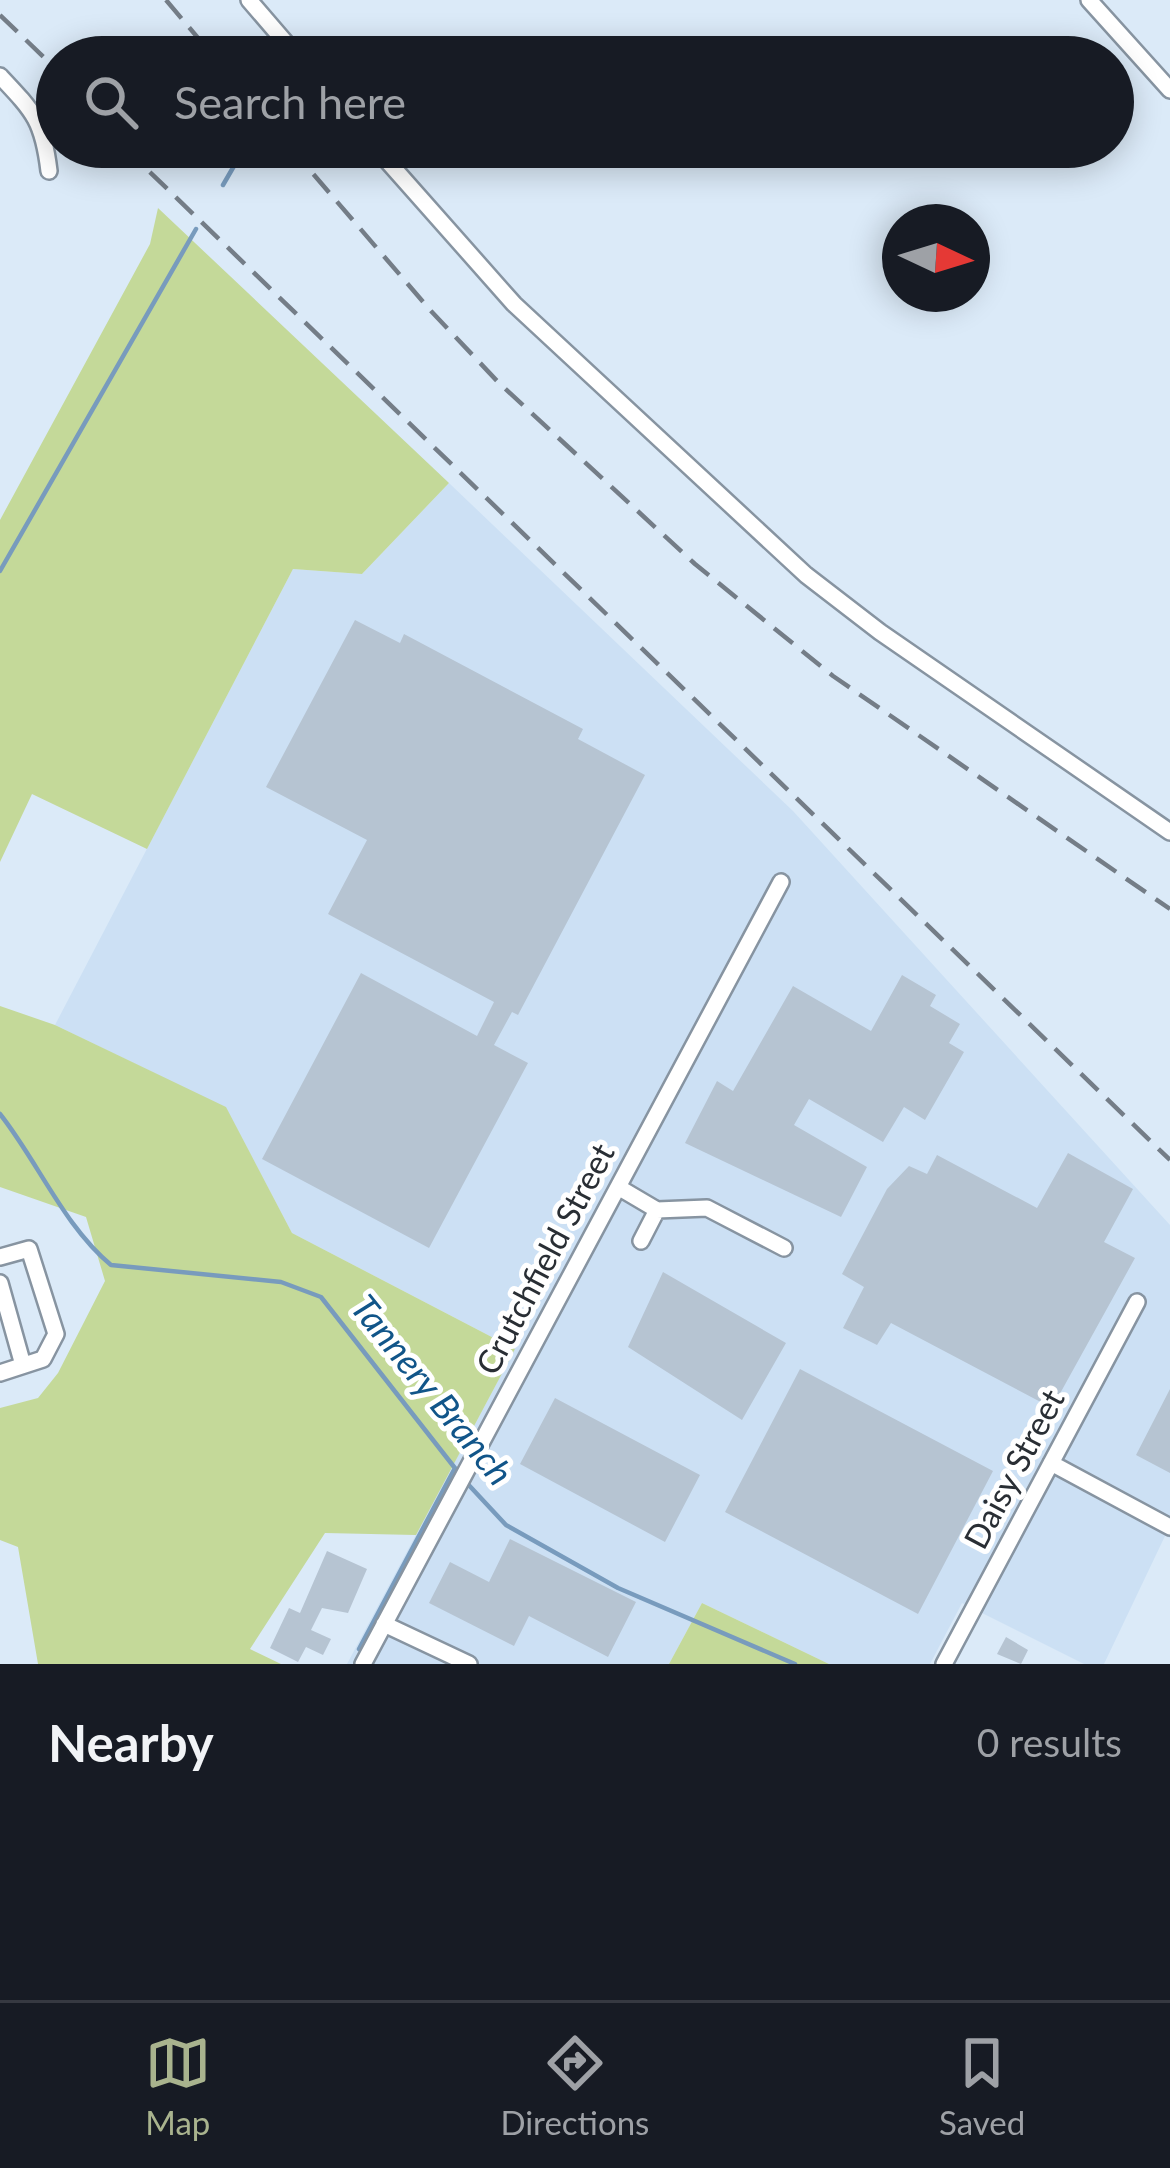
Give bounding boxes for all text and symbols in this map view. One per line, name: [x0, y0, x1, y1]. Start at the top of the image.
search box: [36, 36, 1134, 168]
icon: search: [78, 69, 144, 135]
text: Search here: [174, 75, 406, 129]
north arrow: [882, 204, 990, 312]
street label: Crutchfield Street: [466, 1136, 622, 1381]
water label: Tannery Branch: [343, 1285, 523, 1493]
street label: Daisy Street: [954, 1382, 1072, 1555]
text: Nearby: [48, 1712, 214, 1773]
text: 0 results: [977, 1719, 1122, 1765]
tab: Map: [145, 2030, 211, 2142]
tab: Directions: [500, 2030, 649, 2142]
tab: Saved: [939, 2030, 1025, 2142]

